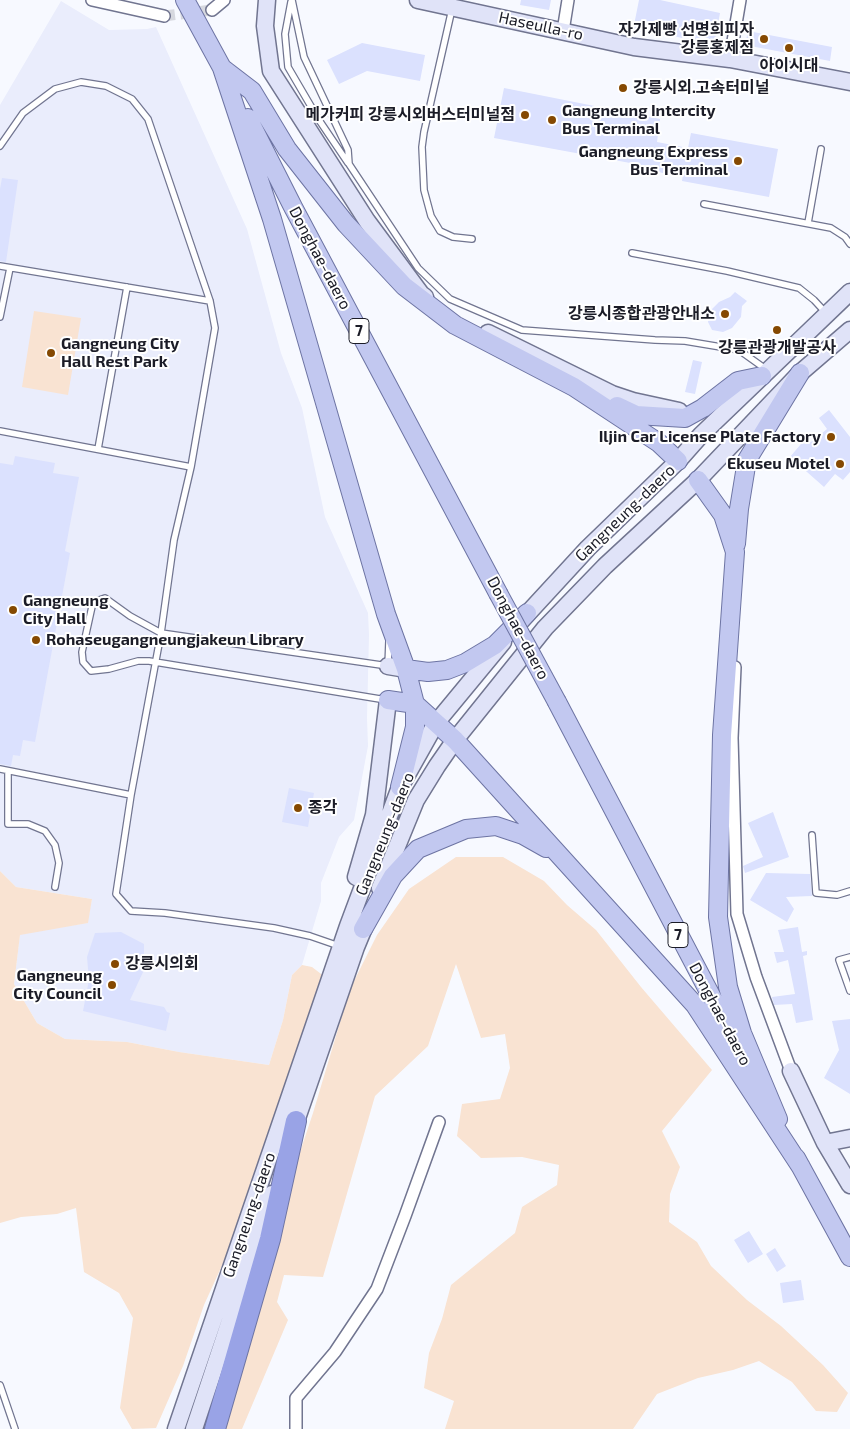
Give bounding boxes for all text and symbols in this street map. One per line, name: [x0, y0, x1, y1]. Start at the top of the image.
street label: Haseulla-ro: [497, 8, 585, 44]
place label: 자가제빵 선명희피자 강릉홍제점: [618, 20, 754, 58]
marker: 자가제빵 선명희피자 강릉홍제점: [758, 33, 770, 45]
marker: 아이시대: [783, 42, 795, 54]
place label: 아이시대: [760, 56, 818, 76]
place label: 강릉시외.고속터미널: [633, 78, 769, 98]
marker: 강릉시외.고속터미널: [617, 82, 629, 94]
place label: Gangneung Intercity Bus Terminal: [562, 101, 716, 139]
place label: 메가커피 강릉시외버스터미널점: [305, 105, 515, 125]
marker: 메가커피 강릉시외버스터미널점: [519, 109, 531, 121]
marker: Gangneung Intercity Bus Terminal: [546, 114, 558, 126]
place label: Gangneung Express Bus Terminal: [578, 142, 728, 180]
marker: Gangneung Express Bus Terminal: [732, 155, 744, 167]
street label: Donghae-daero: [285, 203, 355, 313]
place label: 강릉시종합관광안내소: [568, 304, 715, 324]
marker: 강릉시종합관광안내소: [719, 308, 731, 320]
road number: 7: [349, 318, 369, 344]
marker: 강릉관광개발공사: [771, 324, 783, 336]
place label: Gangneung City Hall Rest Park: [61, 334, 179, 372]
place label: 강릉관광개발공사: [718, 338, 836, 358]
marker: Gangneung City Hall Rest Park: [45, 347, 57, 359]
place label: Iljin Car License Plate Factory: [599, 427, 821, 447]
marker: Iljin Car License Plate Factory: [825, 431, 837, 443]
place label: Ekuseu Motel: [727, 454, 830, 474]
marker: Ekuseu Motel: [834, 458, 846, 470]
street label: Gangneung-daero: [571, 460, 679, 566]
street label: Donghae-daero: [483, 573, 553, 683]
place label: Gangneung City Hall: [23, 591, 108, 629]
marker: Gangneung City Hall: [7, 604, 19, 616]
place label: Rohaseugangneungjakeun Library: [46, 630, 304, 650]
marker: Rohaseugangneungjakeun Library: [30, 634, 42, 646]
street label: Gangneung-daero: [352, 770, 418, 898]
place label: 종각: [308, 798, 337, 818]
marker: 종각: [292, 802, 304, 814]
road number: 7: [668, 922, 688, 948]
place label: 강릉시의회: [125, 954, 199, 974]
marker: 강릉시의회: [109, 958, 121, 970]
street label: Donghae-daero: [685, 959, 755, 1069]
place label: Gangneung City Council: [13, 966, 102, 1004]
marker: Gangneung City Council: [106, 979, 118, 991]
street label: Gangneung-daero: [219, 1150, 279, 1280]

